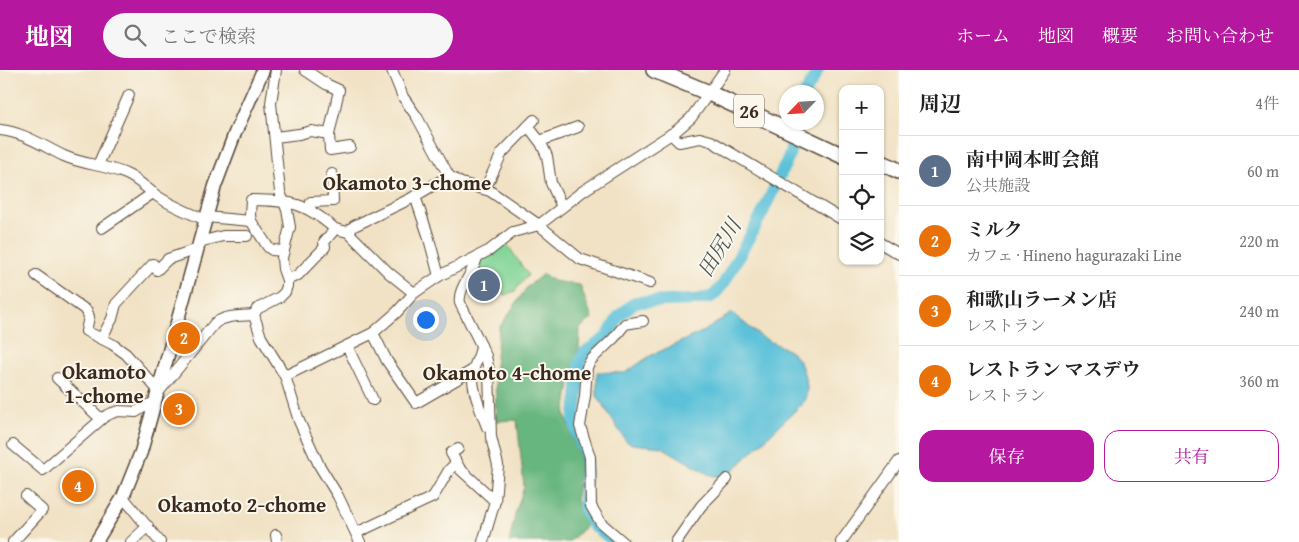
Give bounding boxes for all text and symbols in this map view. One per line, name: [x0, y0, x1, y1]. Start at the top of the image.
search box: [103, 13, 453, 58]
text: 地図: [25, 19, 73, 54]
icon: search: [121, 21, 149, 49]
text: ここで検索: [161, 22, 256, 50]
text: ホーム: [956, 22, 1010, 49]
text: 地図: [1038, 22, 1074, 49]
text: 概要: [1102, 22, 1138, 49]
text: お問い合わせ: [1166, 22, 1274, 49]
north arrow: [779, 85, 824, 130]
map controls: [839, 85, 884, 265]
button: +: [839, 85, 884, 130]
text: 周辺: [919, 88, 961, 119]
text: 4件: [1255, 91, 1279, 115]
road number: 26: [734, 94, 764, 128]
button: −: [839, 130, 884, 175]
text: 南中岡本町会館: [966, 145, 1099, 173]
text: 1: [931, 159, 939, 183]
text: 60 m: [1247, 159, 1279, 183]
district label: Okamoto 3-chome: [323, 167, 491, 198]
text: 公共施設: [966, 173, 1030, 197]
button: locate: [839, 175, 884, 220]
water label: 田尻川: [689, 211, 750, 283]
text: ミルク: [966, 215, 1023, 243]
button: layers: [839, 220, 884, 265]
text: 2: [931, 229, 939, 253]
text: 220 m: [1239, 229, 1279, 253]
text: カフェ · Hineno hagurazaki Line: [966, 243, 1182, 267]
pin: 1: [468, 266, 500, 304]
text: 和歌山ラーメン店: [966, 285, 1117, 313]
text: 3: [931, 299, 939, 323]
text: 240 m: [1239, 299, 1279, 323]
your location: [413, 307, 439, 333]
text: レストラン: [966, 313, 1046, 337]
pin: 2: [168, 319, 200, 357]
text: レストラン マスデウ: [966, 355, 1140, 383]
district label: Okamoto 1-chome: [62, 356, 146, 411]
district label: Okamoto 4-chome: [423, 357, 591, 388]
text: 4: [931, 369, 939, 393]
text: 360 m: [1239, 369, 1279, 393]
text: レストラン: [966, 383, 1046, 407]
pin: 3: [163, 390, 195, 428]
button: 保存: [919, 430, 1094, 482]
button: 共有: [1104, 430, 1279, 482]
pin: 4: [62, 467, 94, 505]
district label: Okamoto 2-chome: [158, 489, 326, 520]

